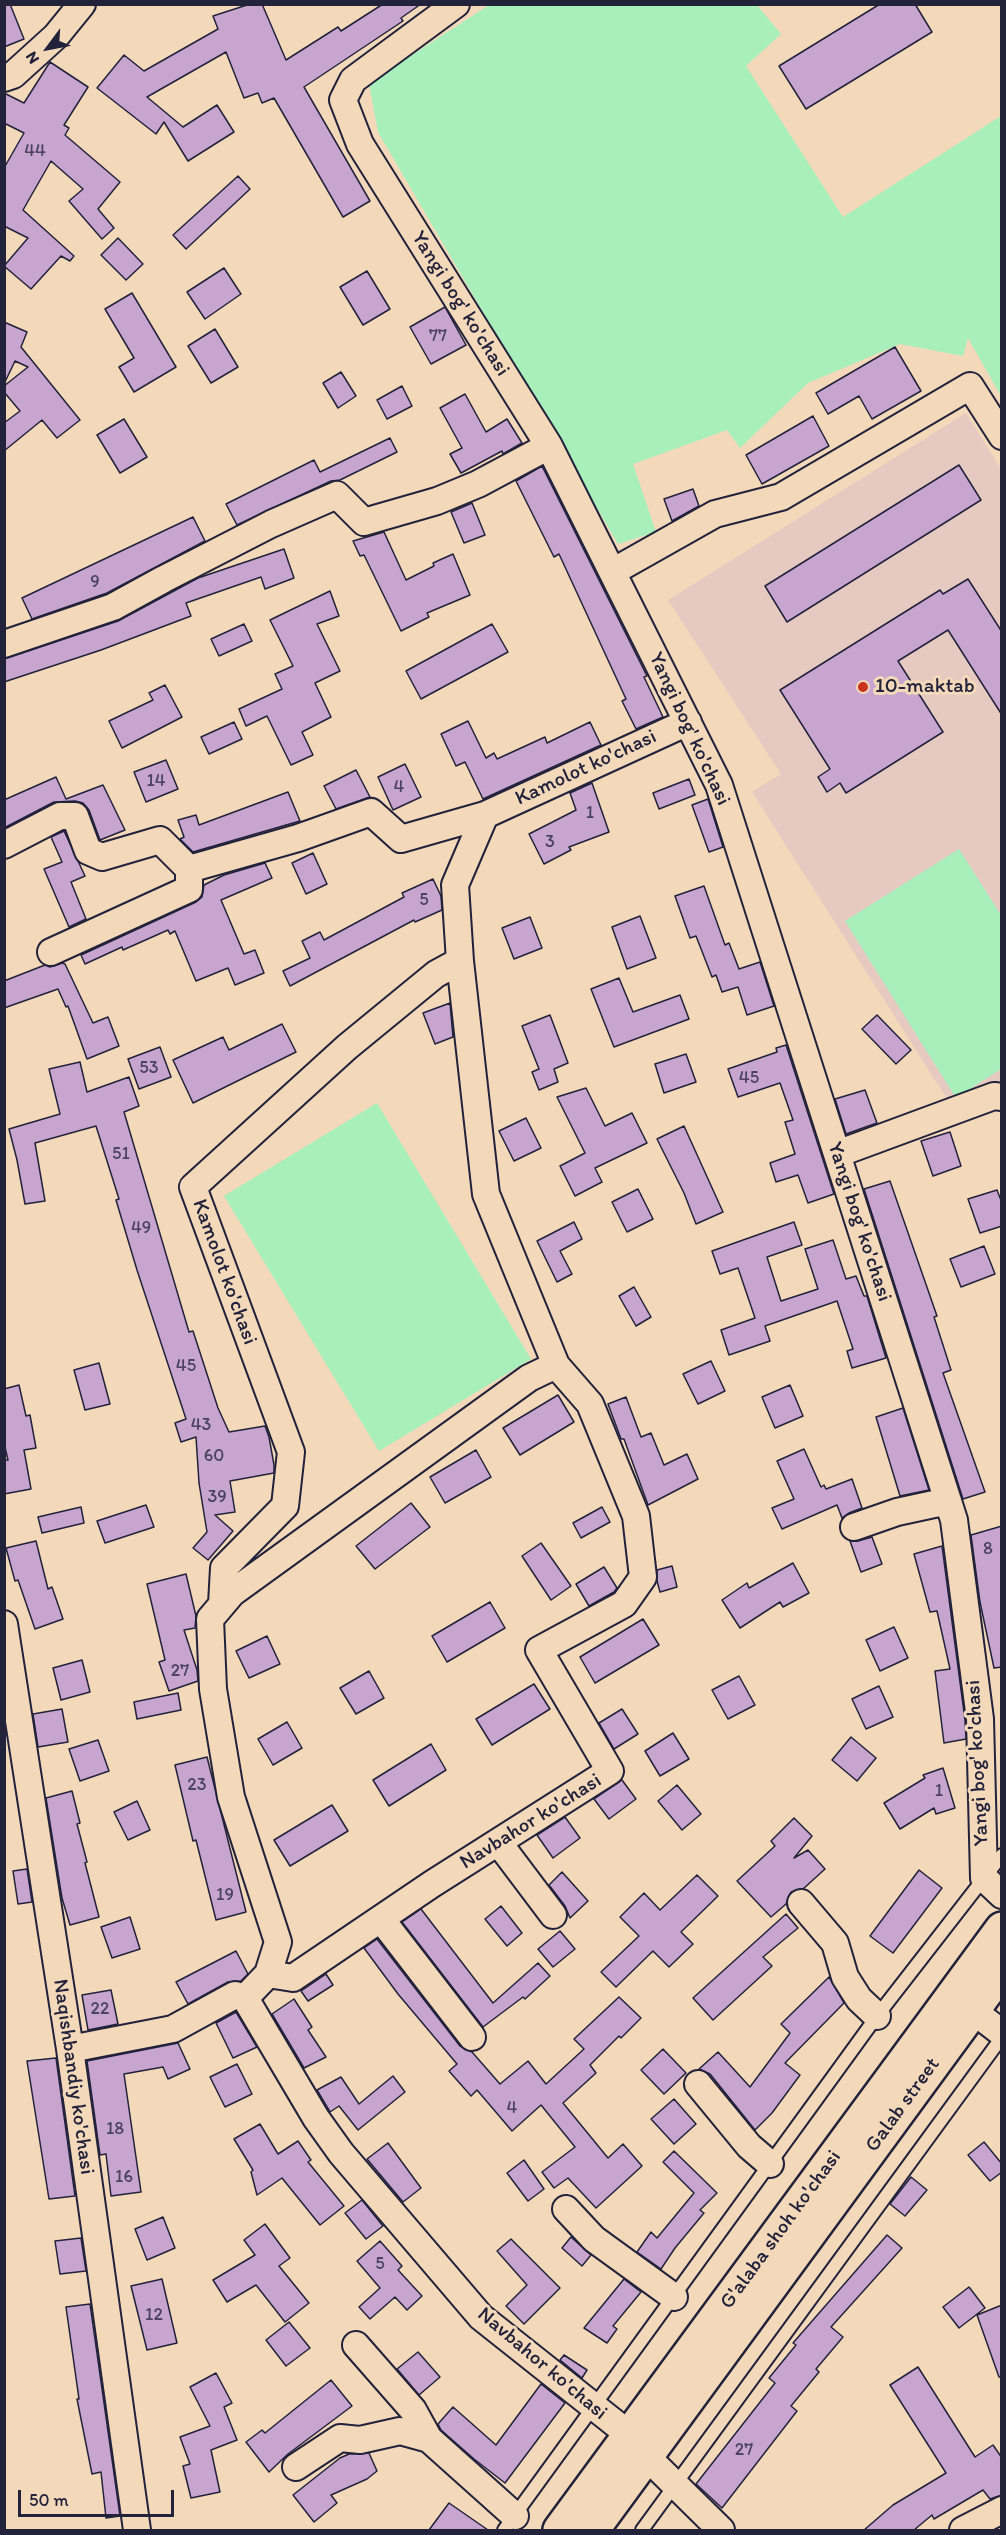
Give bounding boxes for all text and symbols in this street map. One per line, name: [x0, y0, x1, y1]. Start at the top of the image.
north arrow: [18, 18, 78, 78]
text: N: [21, 48, 43, 67]
house number: 44: [24, 140, 46, 162]
street label: Yangi bog' ko'chasi: [405, 227, 515, 381]
house number: 77: [429, 325, 447, 347]
house number: 9: [90, 571, 100, 593]
street label: Yangi bog' ko'chasi: [642, 648, 736, 810]
place label: 10-maktab: [875, 674, 975, 700]
marker: 10-maktab: [856, 680, 870, 694]
street label: Kamolot ko'chasi: [511, 724, 661, 812]
house number: 14: [146, 770, 166, 792]
house number: 4: [394, 776, 404, 798]
house number: 1: [586, 802, 594, 824]
house number: 3: [545, 831, 555, 853]
house number: 5: [419, 889, 429, 911]
house number: 53: [139, 1057, 159, 1079]
house number: 45: [739, 1067, 759, 1089]
street label: Yangi bog' ko'chasi: [821, 1139, 897, 1305]
house number: 51: [112, 1143, 130, 1165]
street label: Kamolot ko'chasi: [186, 1196, 262, 1348]
house number: 49: [131, 1217, 151, 1239]
house number: 45: [176, 1355, 196, 1377]
house number: 43: [191, 1414, 211, 1436]
house number: 60: [204, 1445, 224, 1467]
house number: 39: [207, 1486, 227, 1508]
house number: 8: [983, 1538, 993, 1560]
house number: 27: [171, 1660, 189, 1682]
street label: Yangi bog' ko'chasi: [961, 1679, 995, 1847]
street label: Navbahor ko'chasi: [456, 1768, 606, 1876]
house number: 23: [187, 1774, 207, 1796]
house number: 1: [935, 1780, 943, 1802]
house number: 19: [216, 1884, 234, 1906]
street label: Naqishbandiy ko'chasi: [47, 1978, 99, 2176]
house number: 22: [91, 1998, 109, 2020]
street label: Galab street: [860, 2053, 946, 2157]
house number: 4: [507, 2097, 517, 2119]
house number: 18: [106, 2118, 124, 2140]
street label: G'alaba shoh ko'chasi: [715, 2146, 847, 2314]
house number: 16: [115, 2166, 133, 2188]
house number: 5: [375, 2253, 385, 2275]
street label: Navbahor ko'chasi: [472, 2302, 612, 2426]
house number: 12: [145, 2304, 163, 2326]
house number: 27: [735, 2439, 753, 2461]
scale bar: [21, 2478, 177, 2516]
text: 50 m: [29, 2489, 69, 2511]

